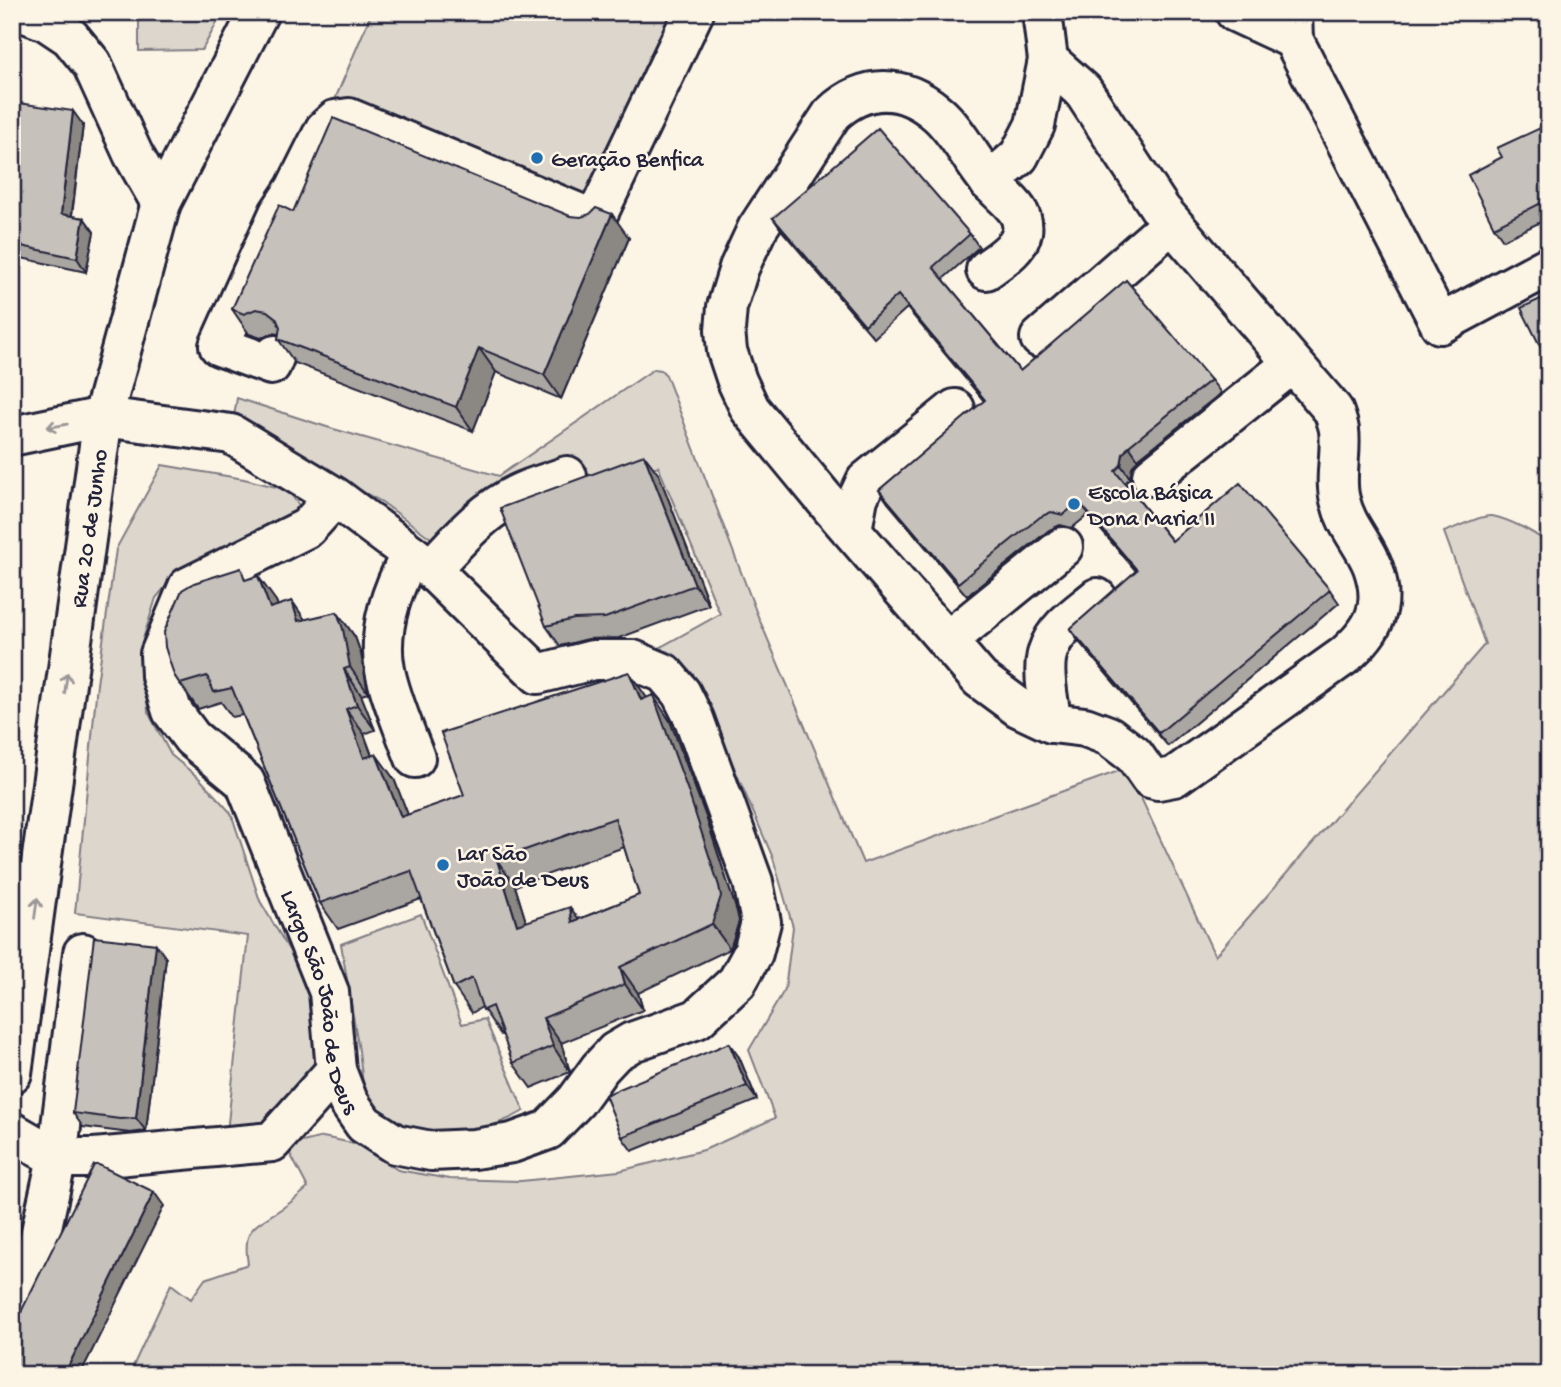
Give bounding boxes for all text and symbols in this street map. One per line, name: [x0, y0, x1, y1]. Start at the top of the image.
place label: Geração Benfica: [551, 148, 705, 175]
marker: Geração Benfica: [529, 150, 545, 166]
one-way arrow: [46, 419, 69, 433]
street label: Rua 20 de Junho: [67, 448, 115, 610]
place label: Escola Básica Dona Maria II: [1086, 481, 1215, 534]
marker: Escola Básica Dona Maria II: [1066, 496, 1082, 512]
one-way arrow: [60, 672, 73, 695]
place label: Lar São João de Deus: [457, 842, 589, 895]
marker: Lar São João de Deus: [435, 857, 451, 873]
street label: Largo São João de Deus: [273, 887, 363, 1120]
one-way arrow: [29, 897, 42, 920]

